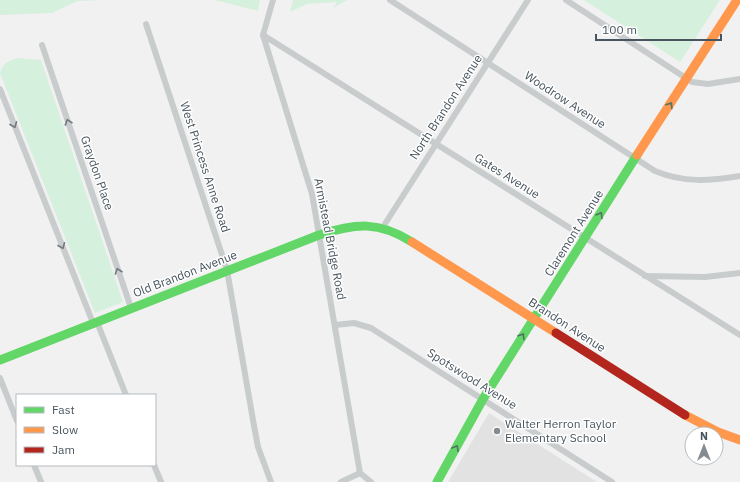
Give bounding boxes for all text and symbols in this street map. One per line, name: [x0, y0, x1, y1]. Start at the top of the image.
scale bar: [596, 16, 721, 42]
text: 100 m: [602, 22, 637, 37]
street label: North Brandon Avenue: [406, 51, 485, 162]
street label: Woodrow Avenue: [522, 68, 609, 132]
street label: West Princess Anne Road: [177, 100, 234, 234]
one-way arrow: [665, 103, 672, 110]
one-way arrow: [64, 118, 73, 125]
one-way arrow: [10, 122, 18, 129]
street label: Graydon Place: [78, 134, 117, 212]
street label: Gates Avenue: [472, 150, 543, 202]
street label: Armistead Bridge Road: [311, 177, 350, 301]
street label: Claremont Avenue: [541, 186, 606, 279]
one-way arrow: [595, 212, 602, 219]
one-way arrow: [58, 243, 66, 250]
street label: Old Brandon Avenue: [131, 247, 239, 300]
one-way arrow: [115, 268, 123, 275]
street label: Brandon Avenue: [526, 294, 609, 355]
one-way arrow: [517, 333, 524, 340]
street label: Spotswood Avenue: [425, 345, 520, 412]
legend: [16, 394, 156, 466]
text: Fast: [52, 402, 75, 417]
place label: Walter Herron Taylor Elementary School: [505, 416, 617, 445]
text: Slow: [52, 422, 78, 437]
marker: Walter Herron Taylor Elementary School: [492, 426, 502, 436]
north arrow: [684, 426, 724, 466]
text: N: [700, 429, 708, 443]
text: Jam: [52, 442, 75, 457]
one-way arrow: [451, 445, 458, 452]

